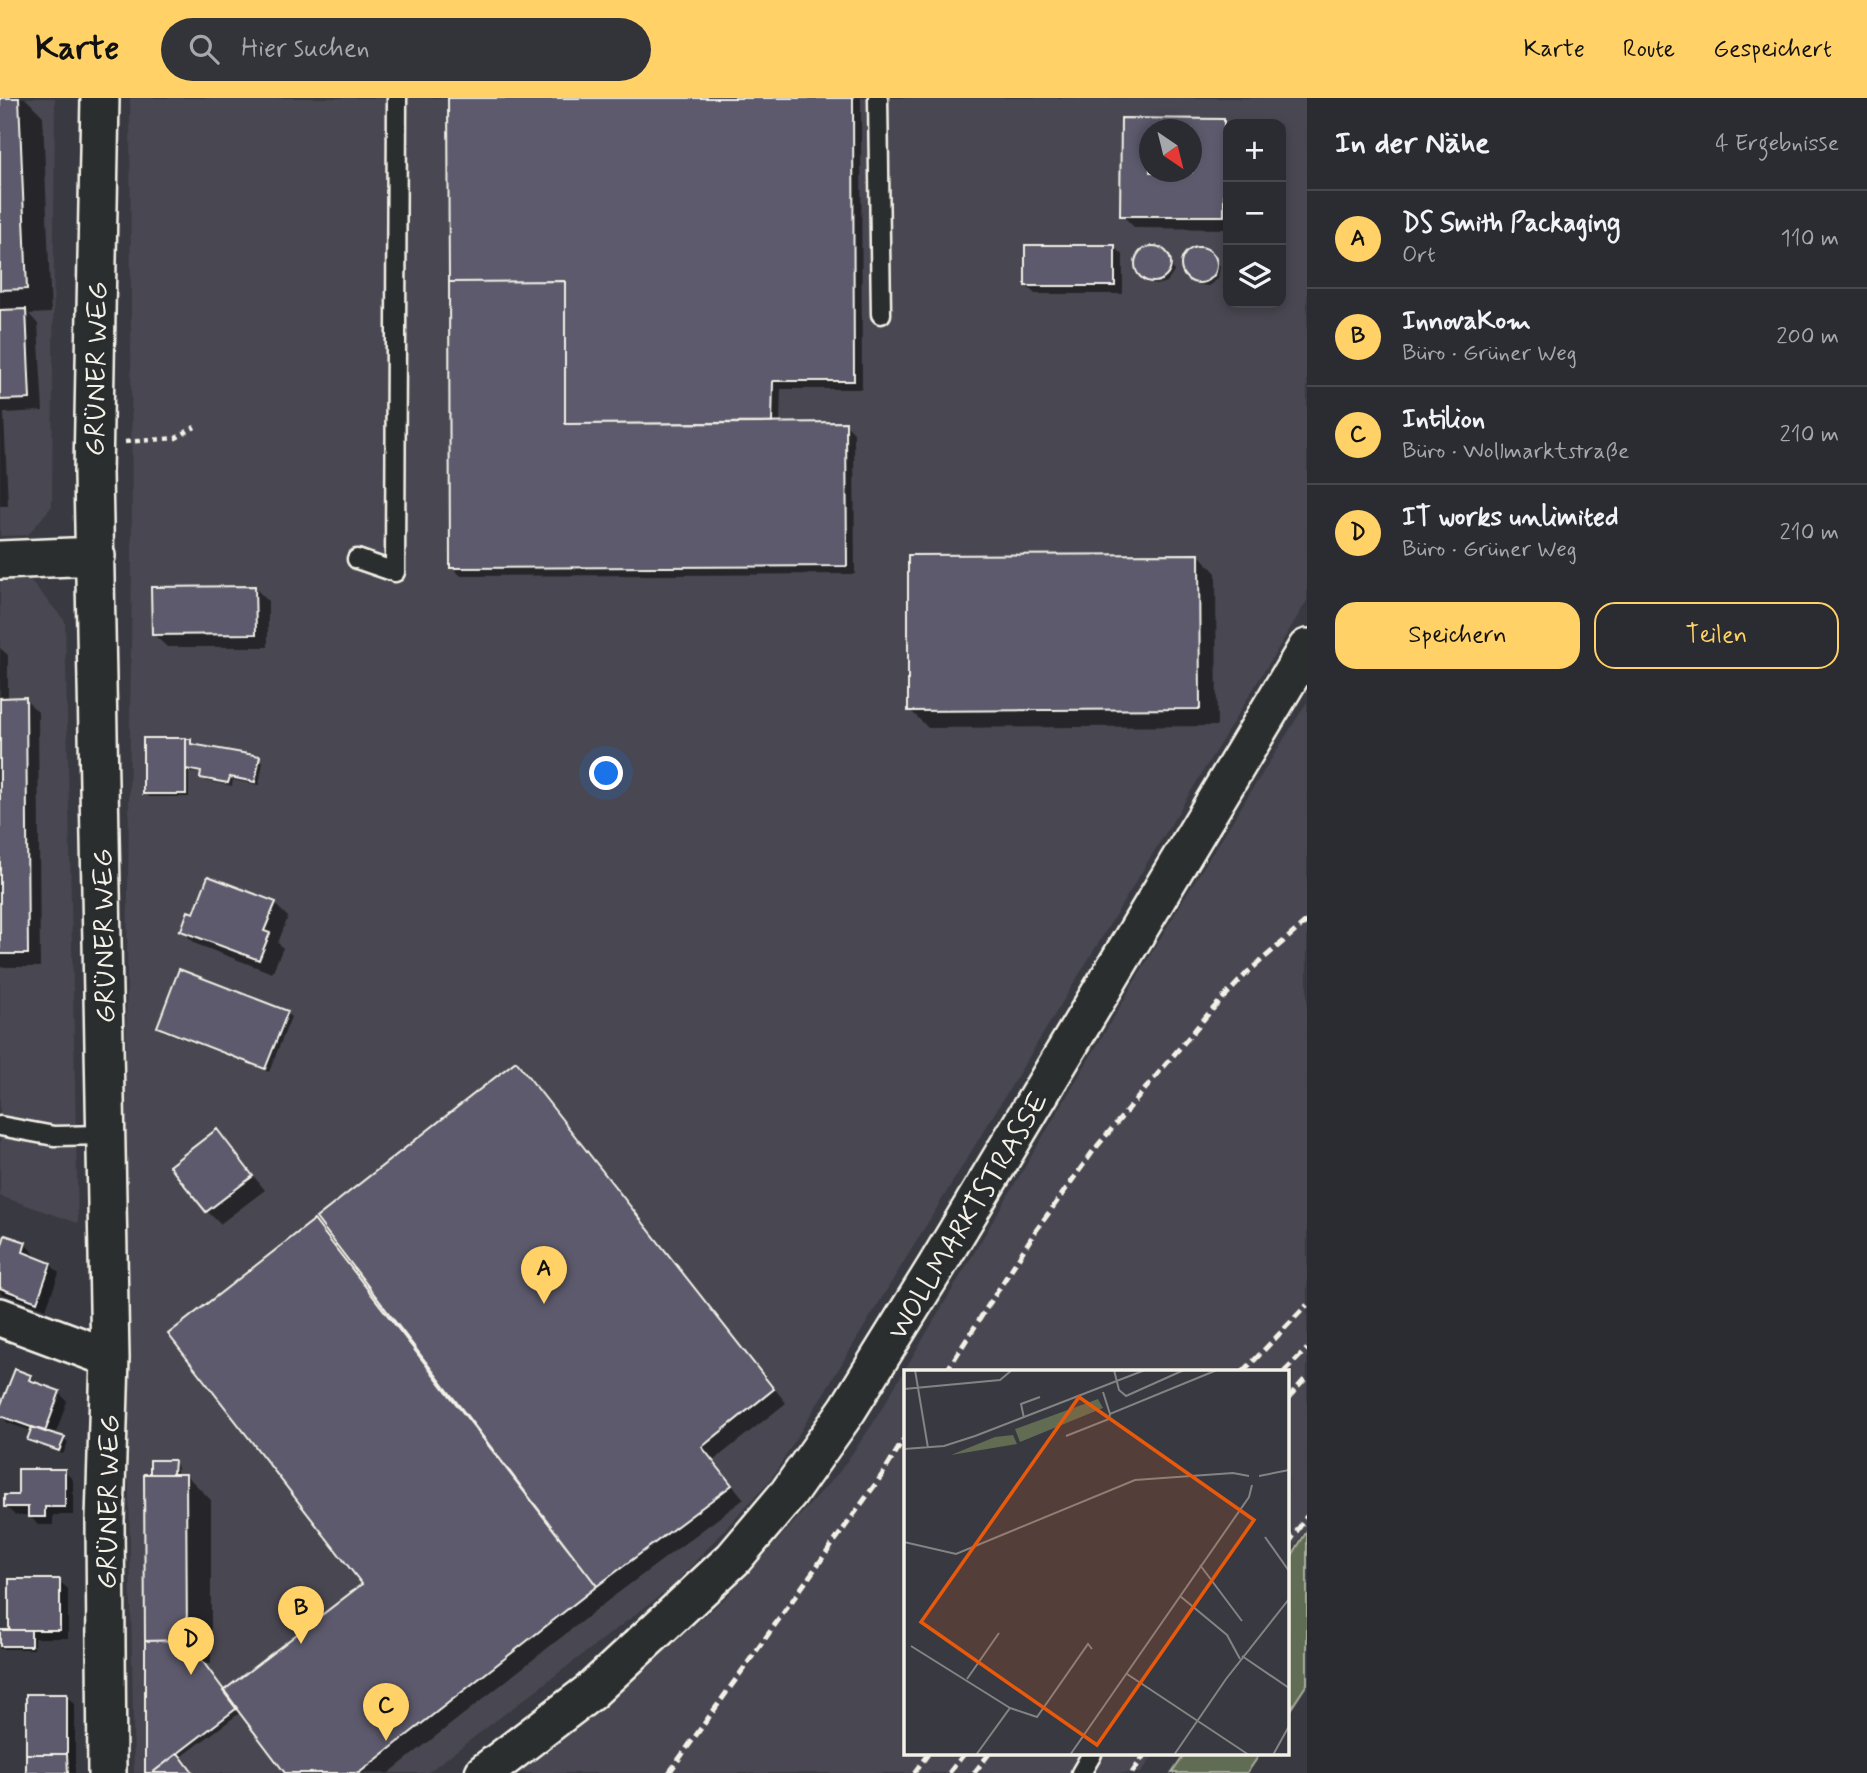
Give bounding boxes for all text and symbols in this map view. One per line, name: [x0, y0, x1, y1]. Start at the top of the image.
search box: [161, 18, 651, 81]
text: Karte: [35, 27, 119, 71]
icon: search: [185, 30, 223, 68]
text: Hier suchen: [241, 32, 370, 66]
text: Karte: [1523, 34, 1585, 65]
text: Route: [1623, 34, 1675, 65]
text: Gespeichert: [1713, 34, 1832, 65]
north arrow: [1139, 119, 1202, 182]
map controls: [1223, 119, 1286, 308]
button: +: [1223, 119, 1286, 182]
text: In der Nähe: [1335, 124, 1490, 163]
text: 4 Ergebnisse: [1715, 129, 1839, 159]
button: −: [1223, 182, 1286, 245]
text: DS Smith Packaging: [1402, 207, 1620, 241]
text: A: [1350, 224, 1366, 254]
text: 110 m: [1780, 224, 1839, 254]
text: Ort: [1402, 241, 1436, 271]
button: layers: [1223, 245, 1286, 308]
street label: GRÜNER WEG: [77, 281, 118, 457]
text: InnovaKom: [1402, 305, 1531, 339]
text: B: [1351, 322, 1365, 352]
text: 200 m: [1776, 322, 1839, 352]
text: Büro · Grüner Weg: [1402, 339, 1577, 369]
text: Intilion: [1402, 403, 1485, 437]
text: C: [1350, 420, 1366, 450]
text: 210 m: [1779, 420, 1839, 450]
text: Büro · Wollmarktstraße: [1402, 437, 1629, 467]
text: IT works unlimited: [1402, 501, 1619, 535]
text: D: [1350, 518, 1366, 548]
text: 210 m: [1779, 518, 1839, 548]
text: Büro · Grüner Weg: [1402, 535, 1577, 565]
button: Speichern: [1335, 602, 1580, 669]
button: Teilen: [1594, 602, 1839, 669]
your location: [589, 756, 623, 790]
street label: GRÜNER WEG: [85, 848, 126, 1024]
street label: WOLLMARKTSTRASSE: [880, 1085, 1058, 1347]
pin: A: [521, 1246, 567, 1304]
inset map: [904, 1370, 1290, 1756]
street label: GRÜNER WEG: [89, 1414, 130, 1590]
pin: B: [278, 1586, 324, 1644]
pin: D: [168, 1617, 214, 1675]
pin: C: [363, 1683, 409, 1741]

